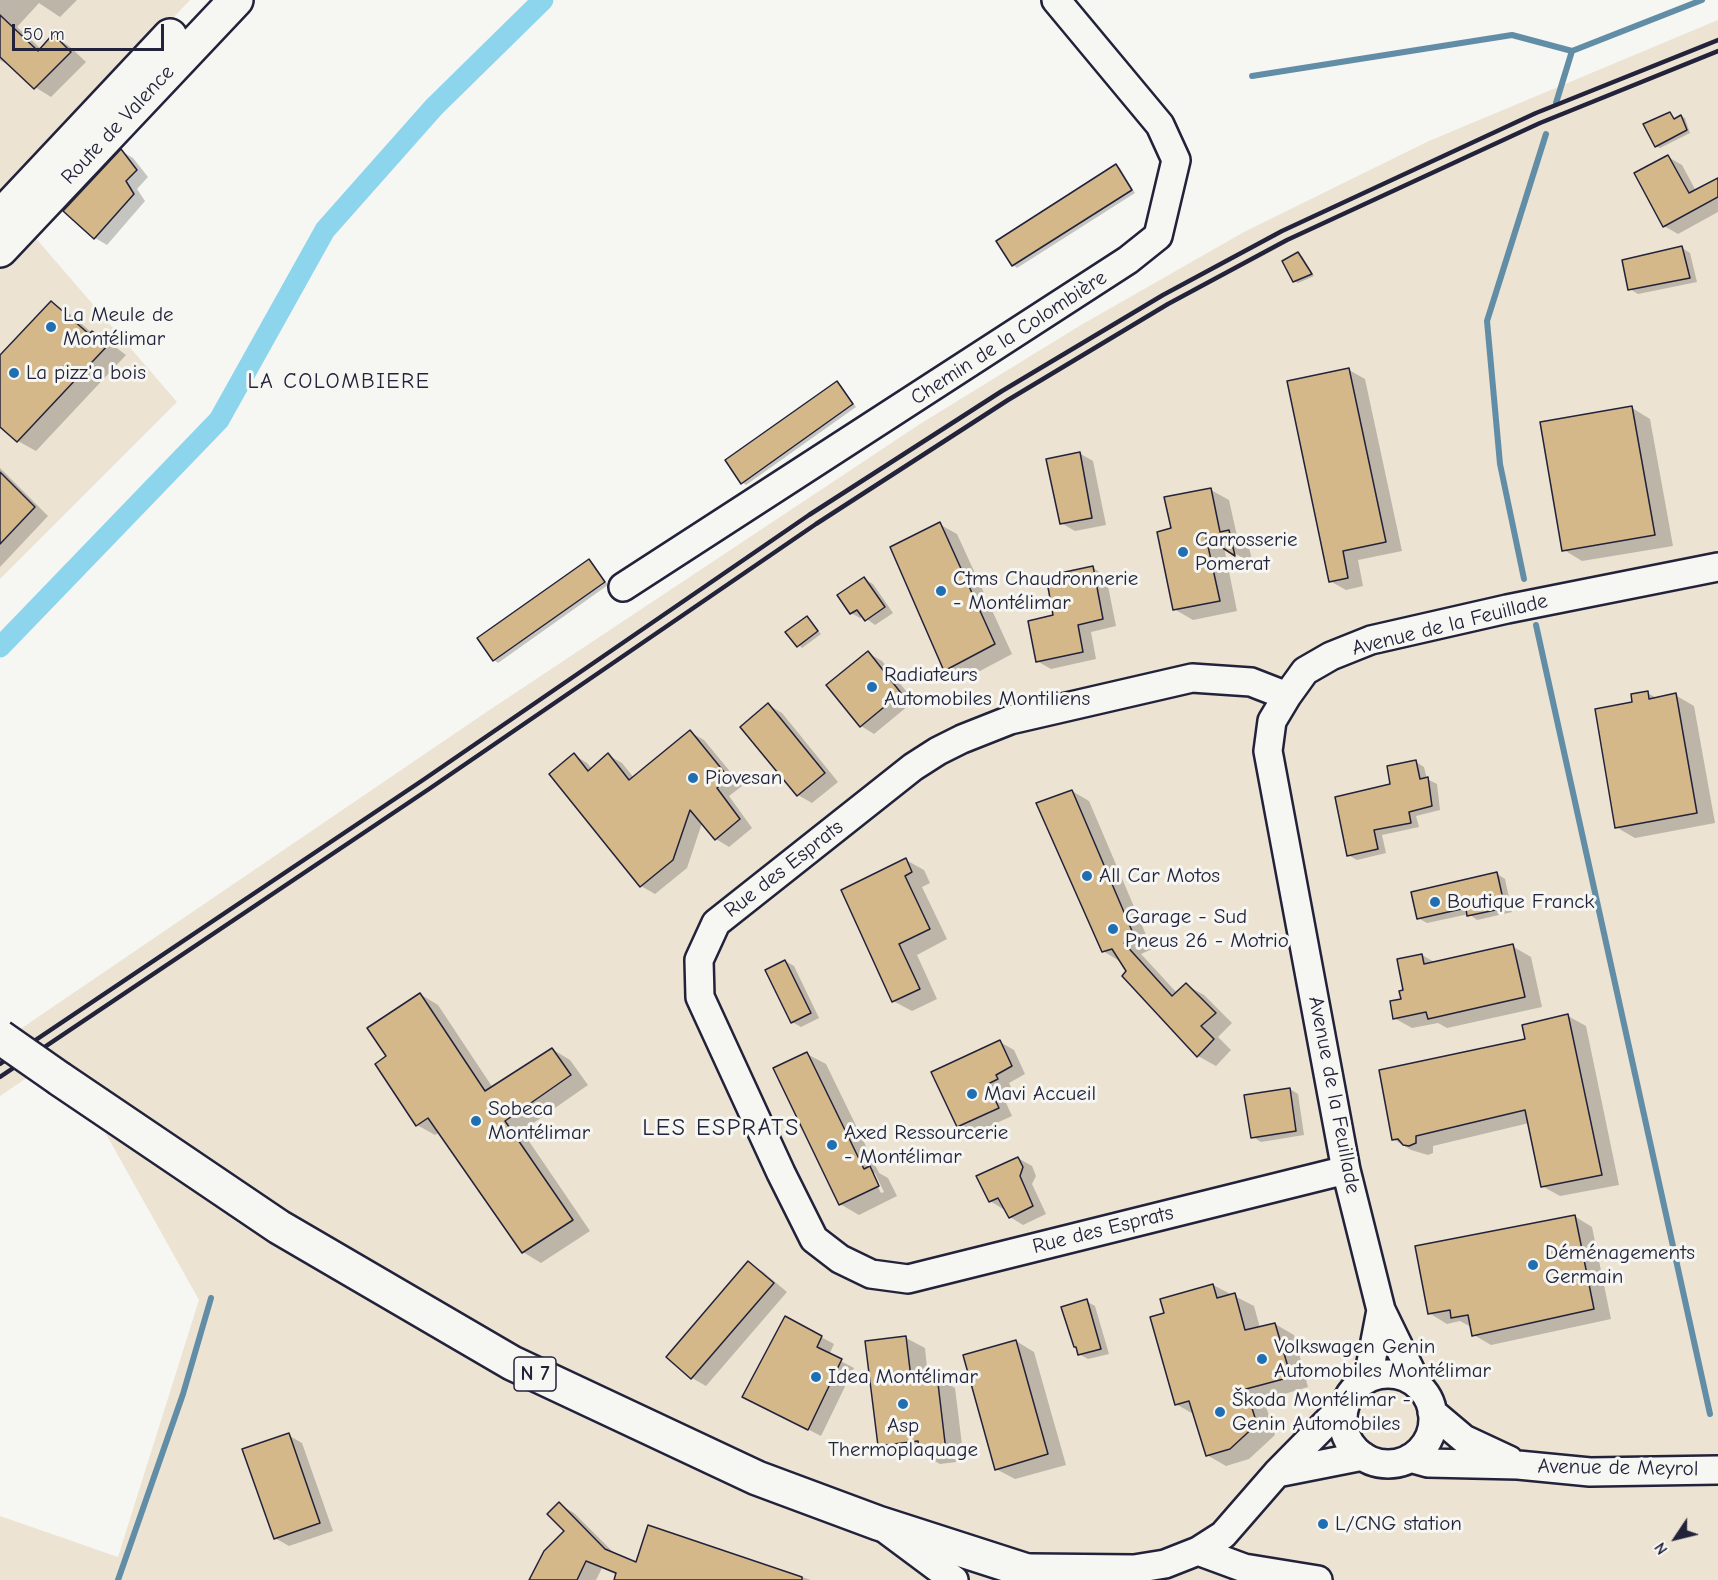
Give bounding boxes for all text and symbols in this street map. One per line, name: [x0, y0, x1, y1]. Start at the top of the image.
scale bar: [15, 12, 166, 50]
text: 50 m: [23, 24, 65, 45]
street label: Route de Valence: [56, 60, 180, 190]
street label: Chemin de la Colombière: [906, 265, 1112, 411]
place label: La Meule de Montélimar: [63, 302, 174, 352]
marker: La Meule de Montélimar: [44, 320, 58, 334]
place label: La pizz'a bois: [26, 360, 146, 386]
marker: La pizz'a bois: [7, 366, 21, 380]
district label: LA COLOMBIERE: [247, 369, 431, 395]
place label: Carrosserie Pomerat: [1195, 527, 1298, 577]
marker: Carrosserie Pomerat: [1176, 545, 1190, 559]
place label: Ctms Chaudronnerie - Montélimar: [953, 566, 1138, 616]
marker: Ctms Chaudronnerie - Montélimar: [934, 584, 948, 598]
street label: Avenue de la Feuillade: [1350, 588, 1550, 662]
place label: Radiateurs Automobiles Montiliens: [884, 662, 1090, 712]
marker: Radiateurs Automobiles Montiliens: [865, 680, 879, 694]
place label: Piovesan: [705, 765, 782, 791]
marker: Piovesan: [686, 771, 700, 785]
street label: Rue des Esprats: [719, 815, 849, 923]
place label: All Car Motos: [1099, 863, 1220, 889]
marker: All Car Motos: [1080, 869, 1094, 883]
place label: Boutique Franck: [1447, 889, 1595, 915]
marker: Boutique Franck: [1428, 895, 1442, 909]
place label: Garage - Sud Pneus 26 - Motrio: [1125, 904, 1289, 954]
marker: Garage - Sud Pneus 26 - Motrio: [1106, 922, 1120, 936]
street label: Avenue de la Feuillade: [1302, 994, 1366, 1196]
place label: Mavi Accueil: [984, 1081, 1096, 1107]
marker: Mavi Accueil: [965, 1087, 979, 1101]
place label: Sobeca Montélimar: [488, 1096, 590, 1146]
marker: Sobeca Montélimar: [469, 1114, 483, 1128]
district label: LES ESPRATS: [642, 1114, 800, 1142]
place label: Axed Ressourcerie - Montélimar: [844, 1120, 1008, 1170]
marker: Axed Ressourcerie - Montélimar: [825, 1138, 839, 1152]
street label: Rue des Esprats: [1030, 1200, 1176, 1260]
place label: Déménagements Germain: [1545, 1240, 1695, 1290]
marker: Déménagements Germain: [1526, 1258, 1540, 1272]
place label: Volkswagen Genin Automobiles Montélimar: [1274, 1334, 1491, 1384]
marker: Volkswagen Genin Automobiles Montélimar: [1255, 1352, 1269, 1366]
road number: N 7: [514, 1357, 556, 1391]
place label: Idea Montélimar: [828, 1364, 978, 1390]
marker: Idea Montélimar: [809, 1370, 823, 1384]
place label: Škoda Montélimar - Genin Automobiles: [1232, 1387, 1411, 1437]
marker: Asp Thermoplaquage: [896, 1397, 910, 1411]
marker: Škoda Montélimar - Genin Automobiles: [1213, 1405, 1227, 1419]
place label: Asp Thermoplaquage: [828, 1413, 978, 1463]
street label: Avenue de Meyrol: [1537, 1454, 1699, 1482]
north arrow: [1646, 1508, 1706, 1568]
place label: L/CNG station: [1335, 1511, 1462, 1537]
marker: L/CNG station: [1316, 1517, 1330, 1531]
text: N: [1651, 1539, 1672, 1558]

